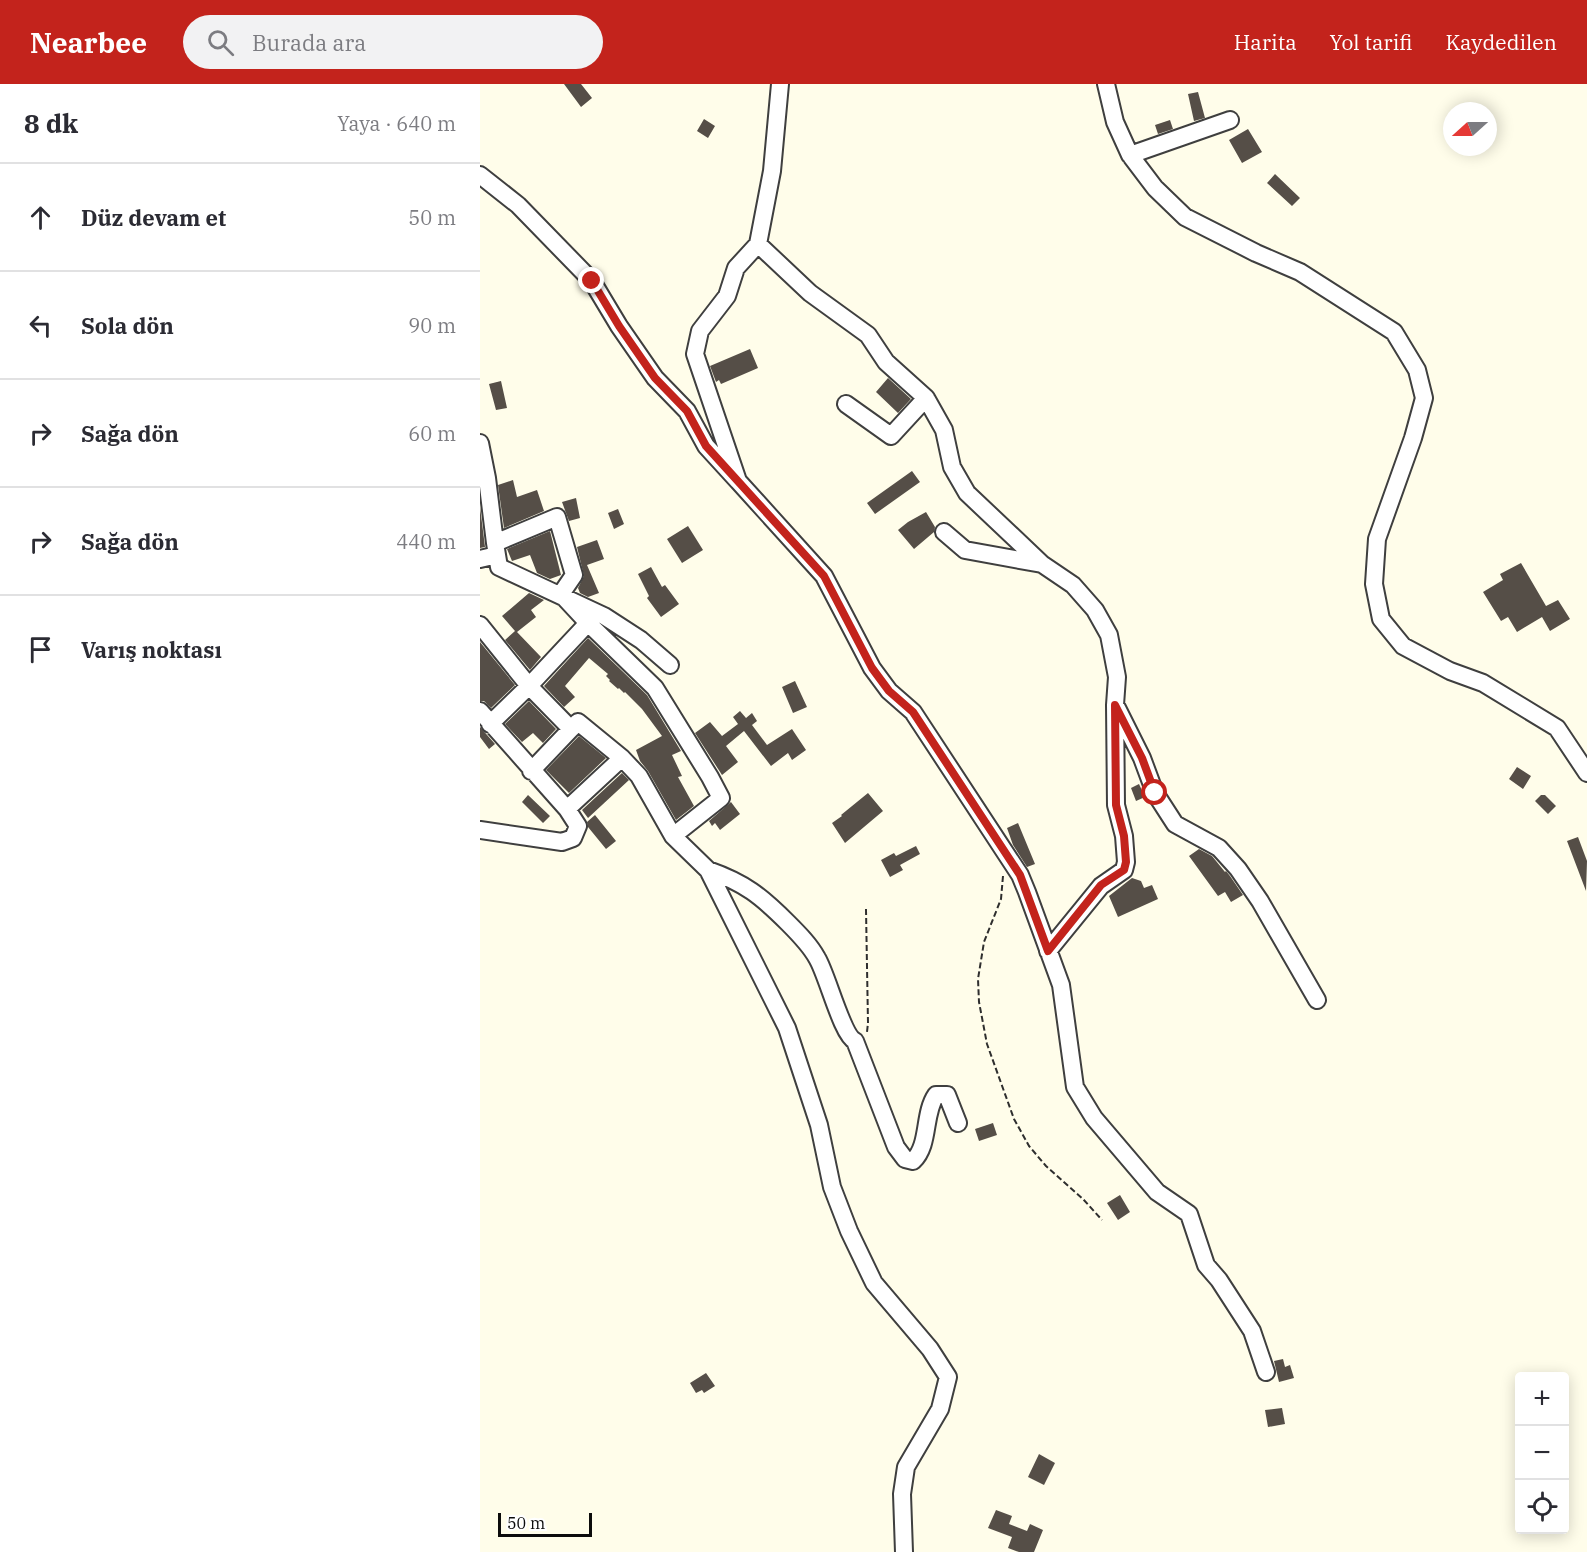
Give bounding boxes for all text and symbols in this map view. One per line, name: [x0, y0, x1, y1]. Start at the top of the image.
search box: [183, 15, 603, 69]
text: Nearbee: [30, 24, 147, 61]
icon: search: [204, 26, 237, 59]
text: Burada ara: [252, 28, 366, 57]
text: Harita: [1234, 28, 1297, 56]
text: Yol tarifi: [1330, 28, 1413, 56]
text: Kaydedilen: [1446, 28, 1557, 56]
north arrow: [1443, 102, 1497, 156]
text: 8 dk: [24, 106, 78, 140]
text: Yaya · 640 m: [337, 110, 456, 137]
icon: ahead: [24, 201, 57, 234]
text: Düz devam et: [81, 203, 226, 232]
text: 50 m: [408, 204, 456, 231]
route end: [578, 267, 604, 293]
icon: left: [24, 309, 57, 342]
text: Sola dön: [81, 311, 174, 340]
text: 90 m: [408, 312, 456, 339]
icon: right: [24, 417, 57, 450]
text: Sağa dön: [81, 419, 179, 448]
text: 60 m: [408, 420, 456, 447]
icon: right: [24, 525, 57, 558]
text: Sağa dön: [81, 527, 179, 556]
text: 440 m: [396, 528, 456, 555]
icon: arrive: [24, 633, 57, 666]
text: Varış noktası: [81, 635, 222, 664]
route start: [1141, 779, 1167, 805]
map controls: [1515, 1372, 1569, 1534]
button: +: [1515, 1372, 1569, 1426]
button: −: [1515, 1426, 1569, 1480]
button: locate: [1515, 1480, 1569, 1534]
scale bar: [498, 1510, 592, 1538]
text: 50 m: [507, 1513, 545, 1533]

